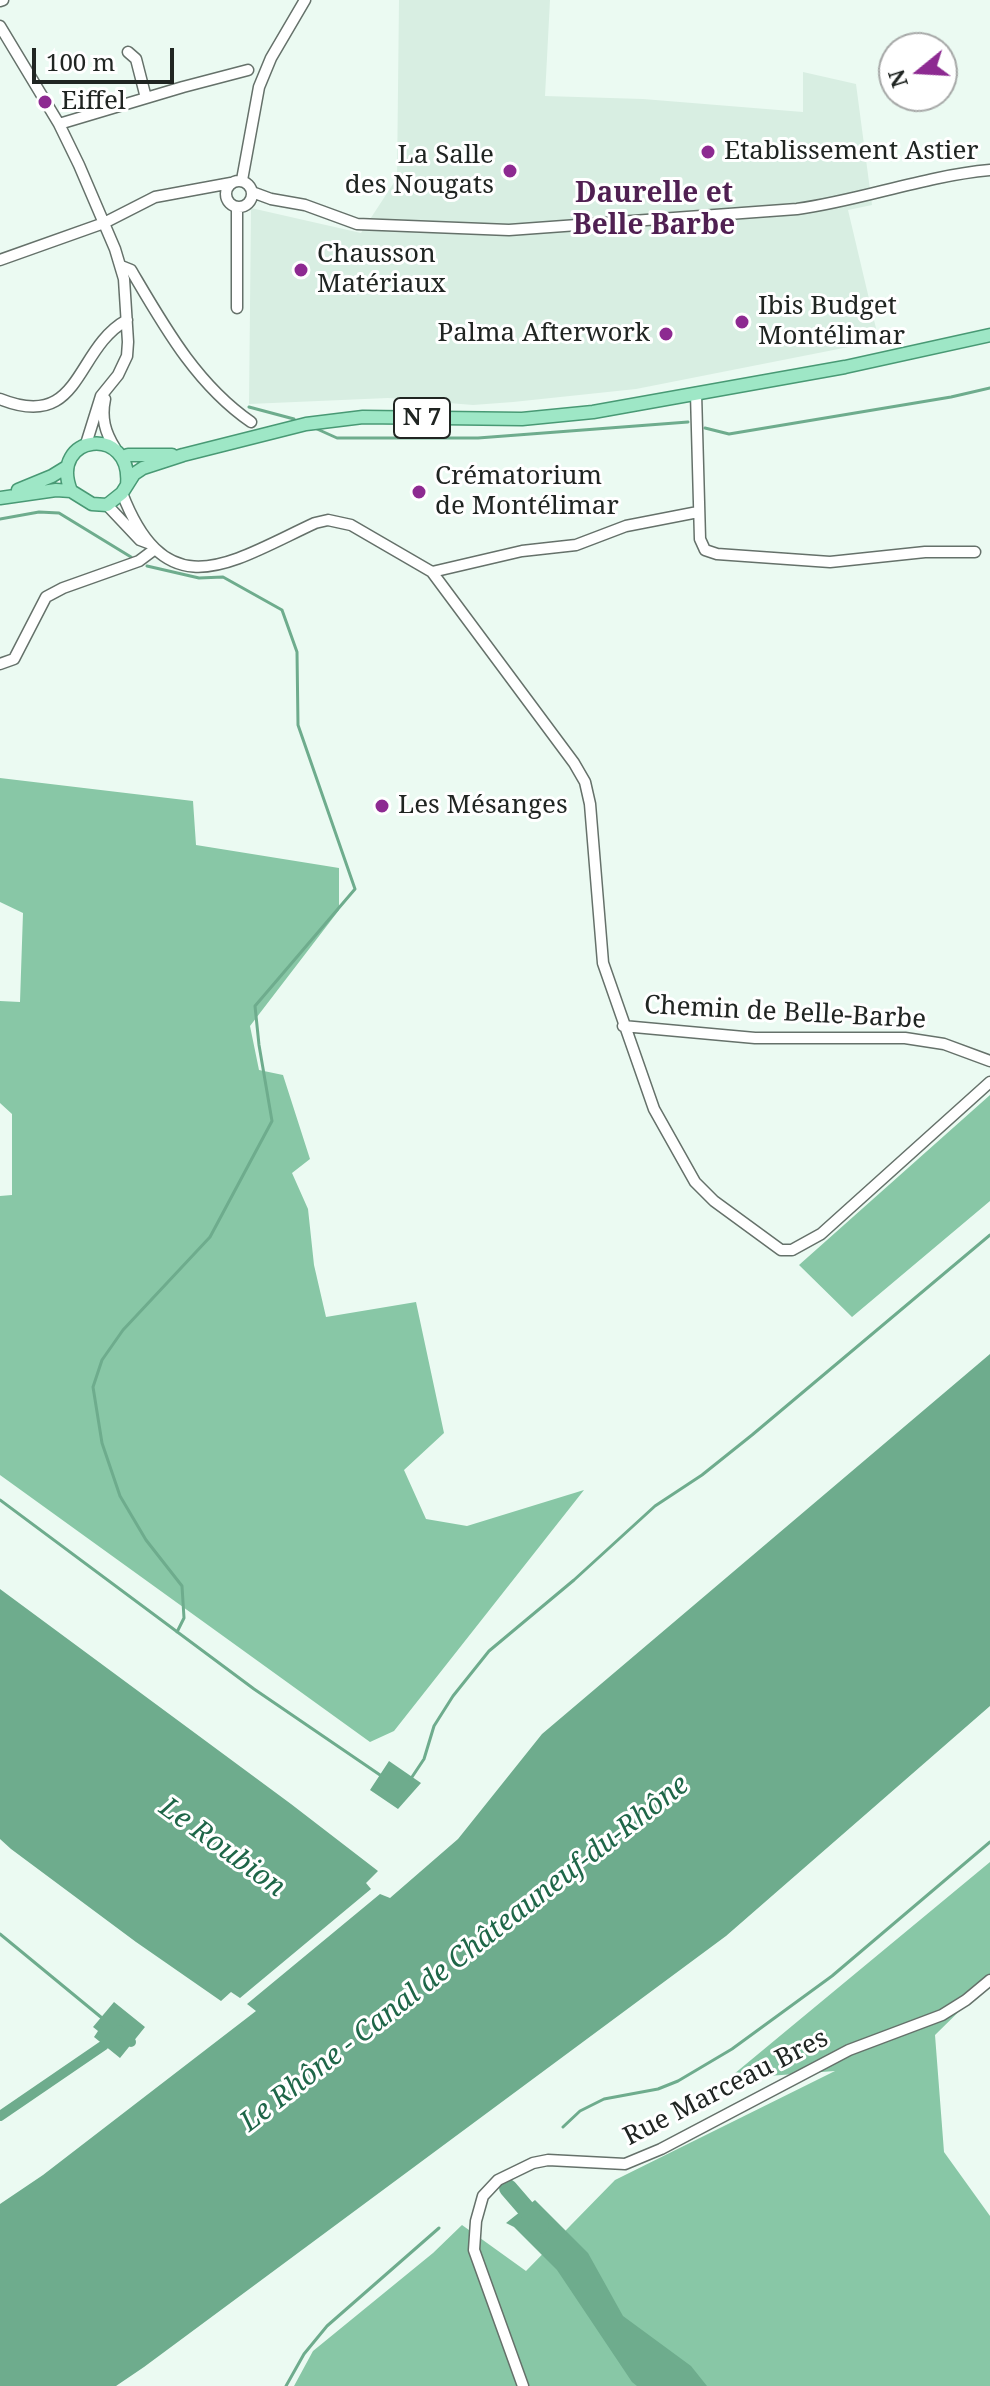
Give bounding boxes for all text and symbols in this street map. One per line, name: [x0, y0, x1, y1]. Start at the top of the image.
scale bar: [36, 32, 178, 82]
north arrow: [878, 32, 958, 112]
text: 100 m: [46, 45, 115, 78]
text: N: [880, 66, 914, 92]
place label: Eiffel: [61, 86, 126, 118]
marker: Eiffel: [36, 93, 54, 111]
place label: Etablissement Astier: [724, 136, 979, 168]
place label: La Salle des Nougats: [345, 140, 494, 202]
marker: Etablissement Astier: [699, 143, 717, 161]
marker: La Salle des Nougats: [501, 162, 519, 180]
district label: Daurelle et Belle Barbe: [573, 177, 735, 243]
place label: Chausson Matériaux: [317, 239, 446, 300]
marker: Chausson Matériaux: [292, 261, 310, 279]
place label: Ibis Budget Montélimar: [758, 291, 905, 352]
marker: Ibis Budget Montélimar: [733, 313, 751, 331]
place label: Palma Afterwork: [438, 318, 650, 350]
marker: Palma Afterwork: [657, 325, 675, 343]
road number: N 7: [394, 398, 450, 438]
place label: Crématorium de Montélimar: [435, 461, 619, 522]
marker: Crématorium de Montélimar: [410, 483, 428, 501]
place label: Les Mésanges: [398, 790, 568, 822]
marker: Les Mésanges: [373, 797, 391, 815]
street label: Chemin de Belle-Barbe: [643, 990, 927, 1036]
water label: Le Rhône - Canal de Châteauneuf-du-Rhône: [234, 1768, 696, 2140]
water label: Le Roubion: [153, 1791, 291, 1905]
street label: Rue Marceau Bres: [619, 2023, 833, 2153]

